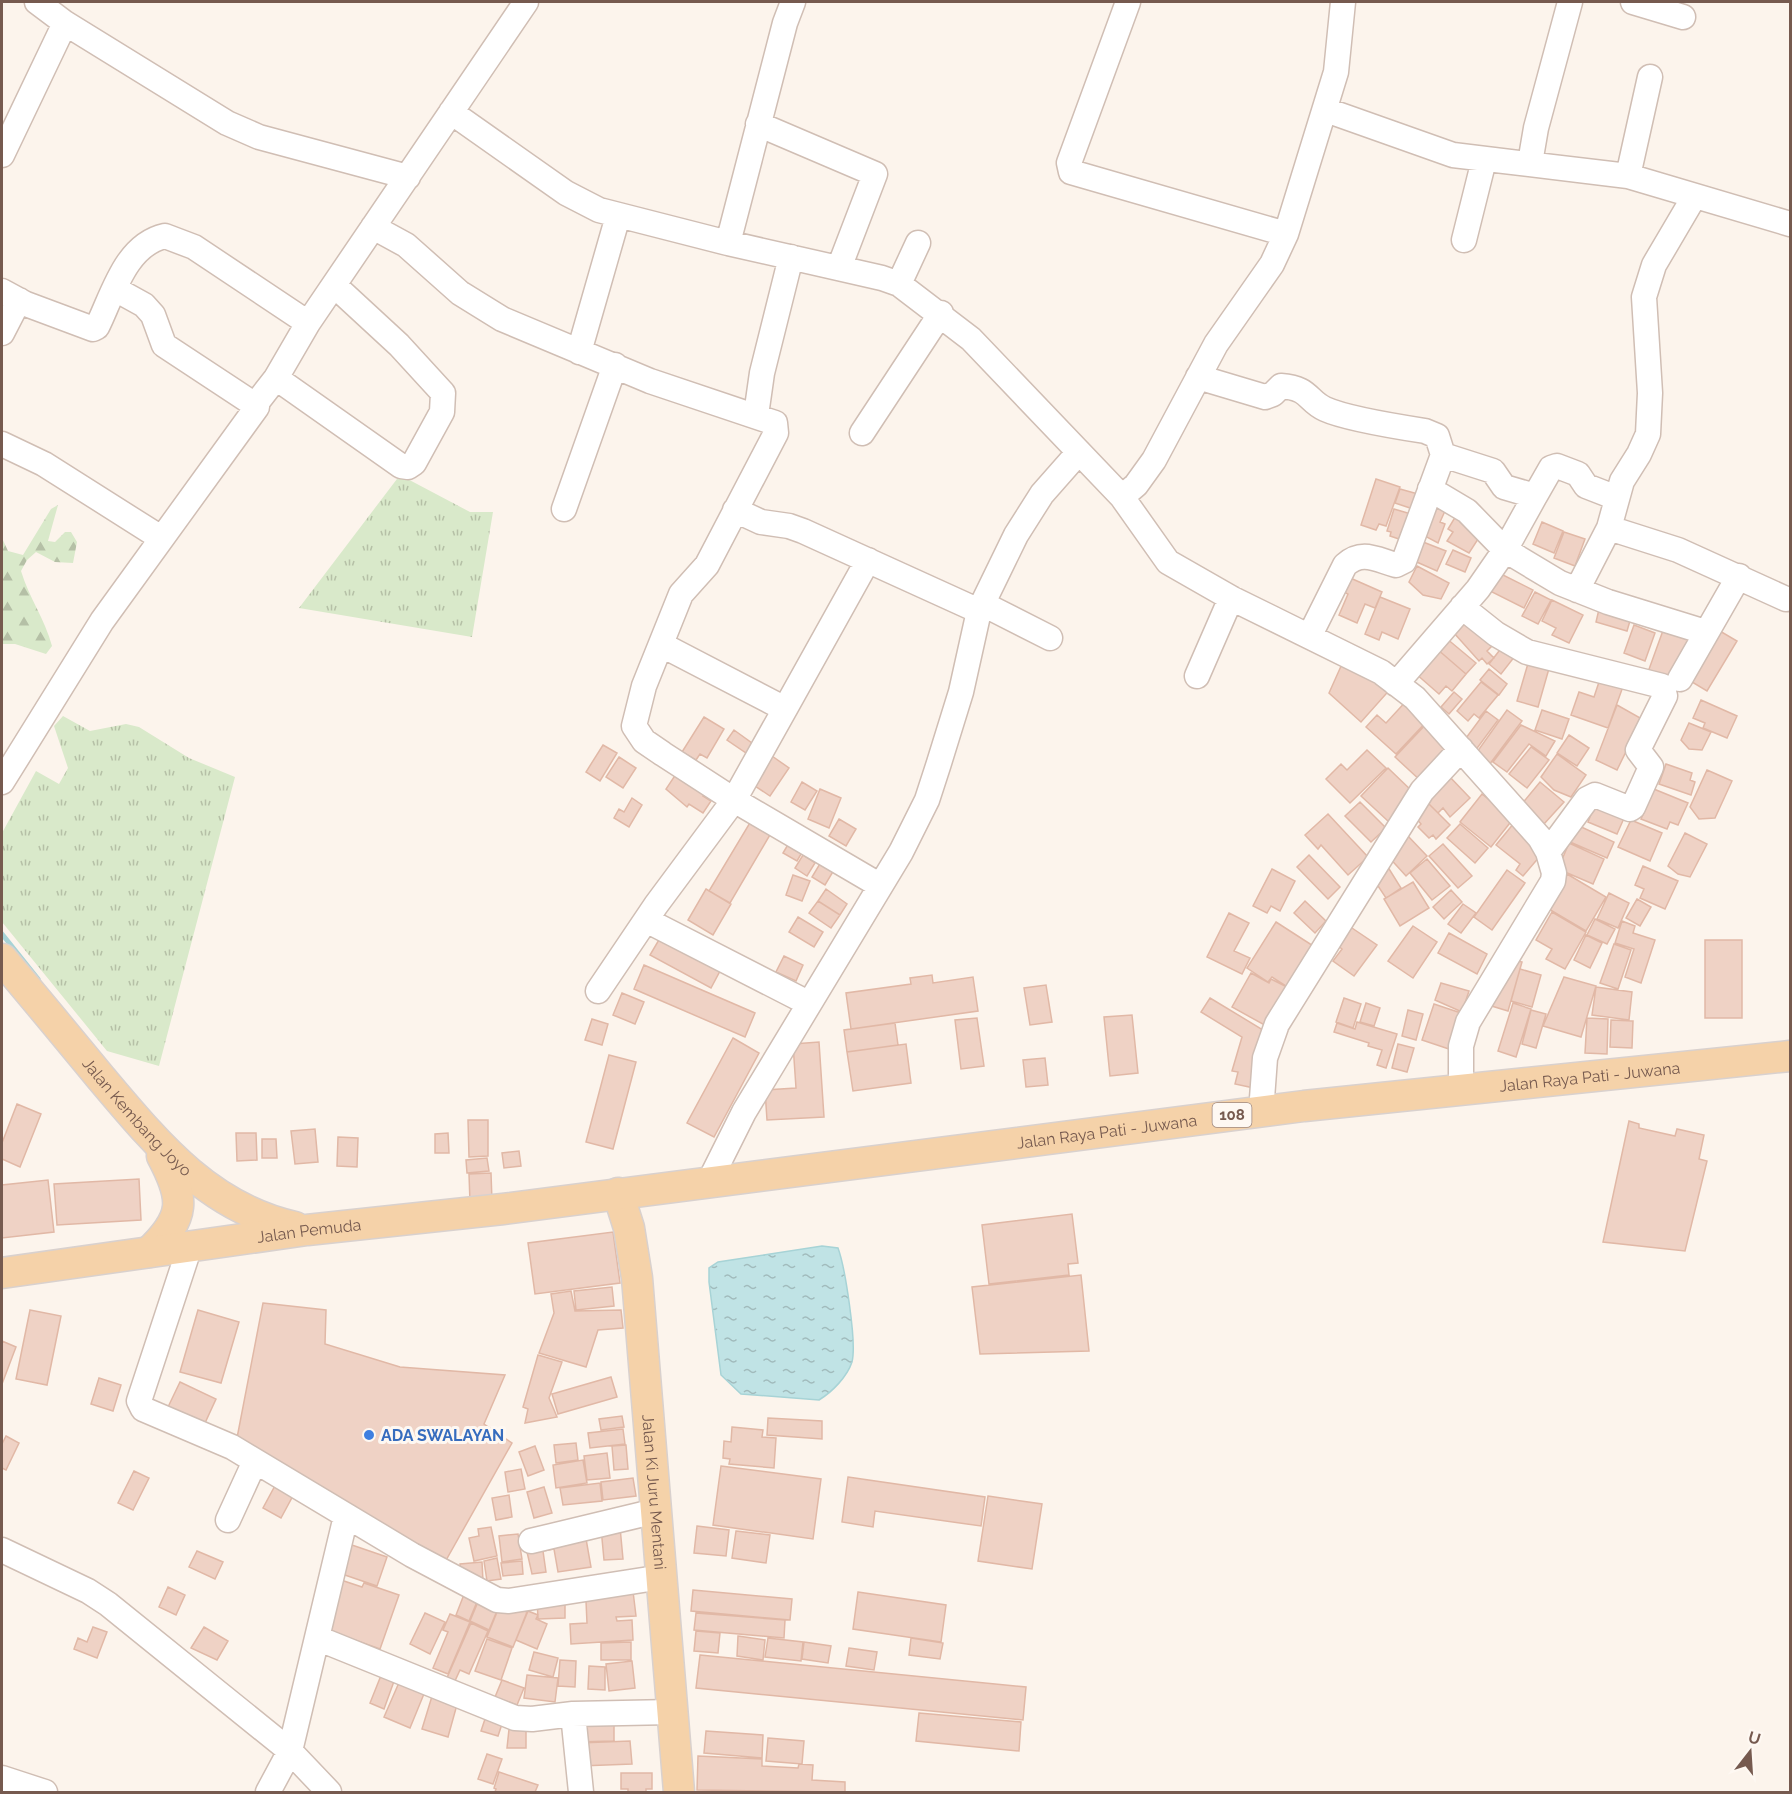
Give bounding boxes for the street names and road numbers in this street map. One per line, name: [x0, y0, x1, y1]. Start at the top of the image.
street label: Jalan Kembang Joyo: [78, 1054, 195, 1180]
street label: Jalan Raya Pati - Juwana: [1499, 1058, 1681, 1096]
road number: 108: [1212, 1103, 1252, 1127]
street label: Jalan Raya Pati - Juwana: [1016, 1111, 1198, 1153]
street label: Jalan Pemuda: [256, 1215, 362, 1247]
street label: Jalan Ki Juru Mentani: [638, 1413, 670, 1571]

